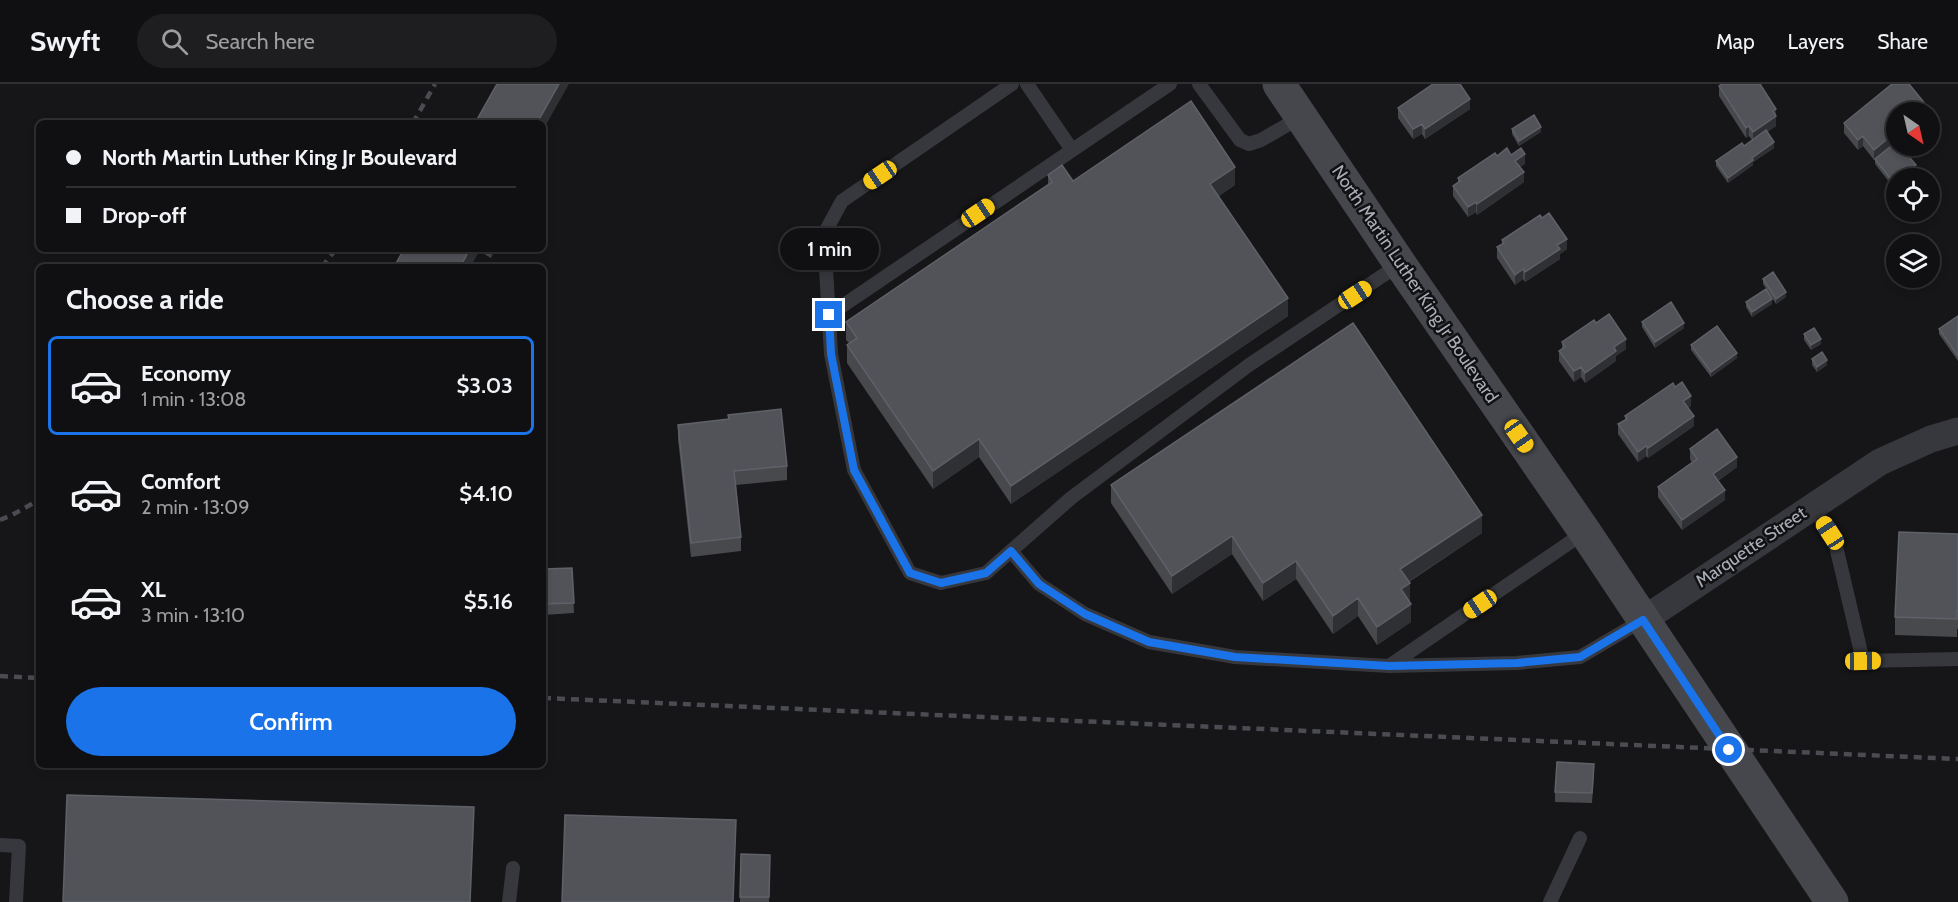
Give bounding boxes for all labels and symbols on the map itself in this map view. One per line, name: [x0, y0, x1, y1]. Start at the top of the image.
north arrow: [1886, 102, 1940, 156]
car: [860, 157, 900, 193]
street label: North Martin Luther King Jr Boulevard: [1327, 161, 1503, 407]
car: [958, 195, 998, 231]
callout: 1 min: [780, 228, 878, 270]
car: [1335, 278, 1375, 312]
route end: [815, 301, 842, 328]
car: [1501, 416, 1537, 456]
street label: Marquette Street: [1691, 502, 1811, 592]
car: [1813, 513, 1847, 553]
car: [1460, 586, 1500, 622]
car: [1845, 652, 1881, 670]
route start: [1715, 736, 1742, 763]

